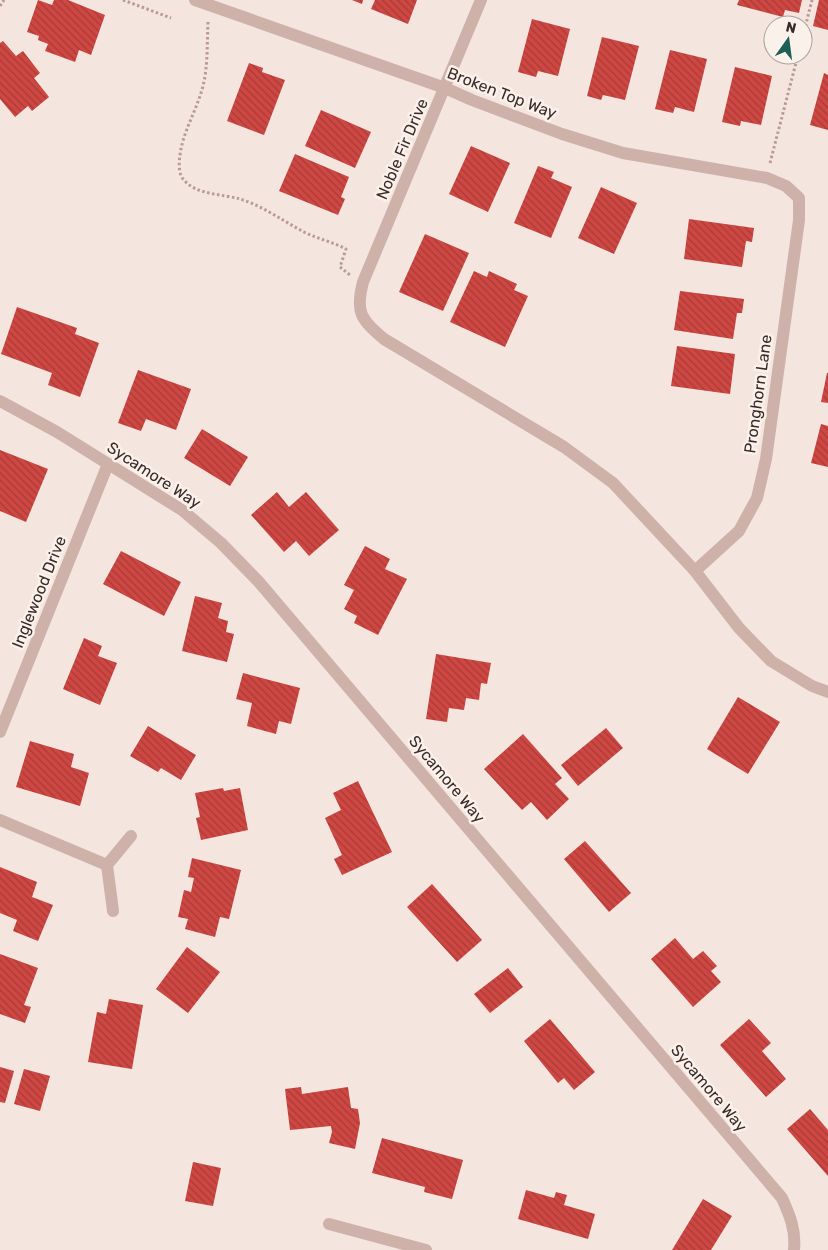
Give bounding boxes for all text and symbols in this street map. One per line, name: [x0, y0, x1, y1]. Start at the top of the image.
north arrow: [763, 15, 813, 65]
text: N: [784, 18, 798, 37]
street label: Broken Top Way: [444, 63, 560, 123]
street label: Noble Fir Drive: [372, 96, 432, 202]
street label: Pronghorn Lane: [740, 333, 776, 455]
street label: Sycamore Way: [104, 438, 205, 512]
street label: Inglewood Drive: [8, 533, 70, 651]
street label: Sycamore Way: [405, 732, 489, 827]
street label: Sycamore Way: [667, 1041, 751, 1136]

